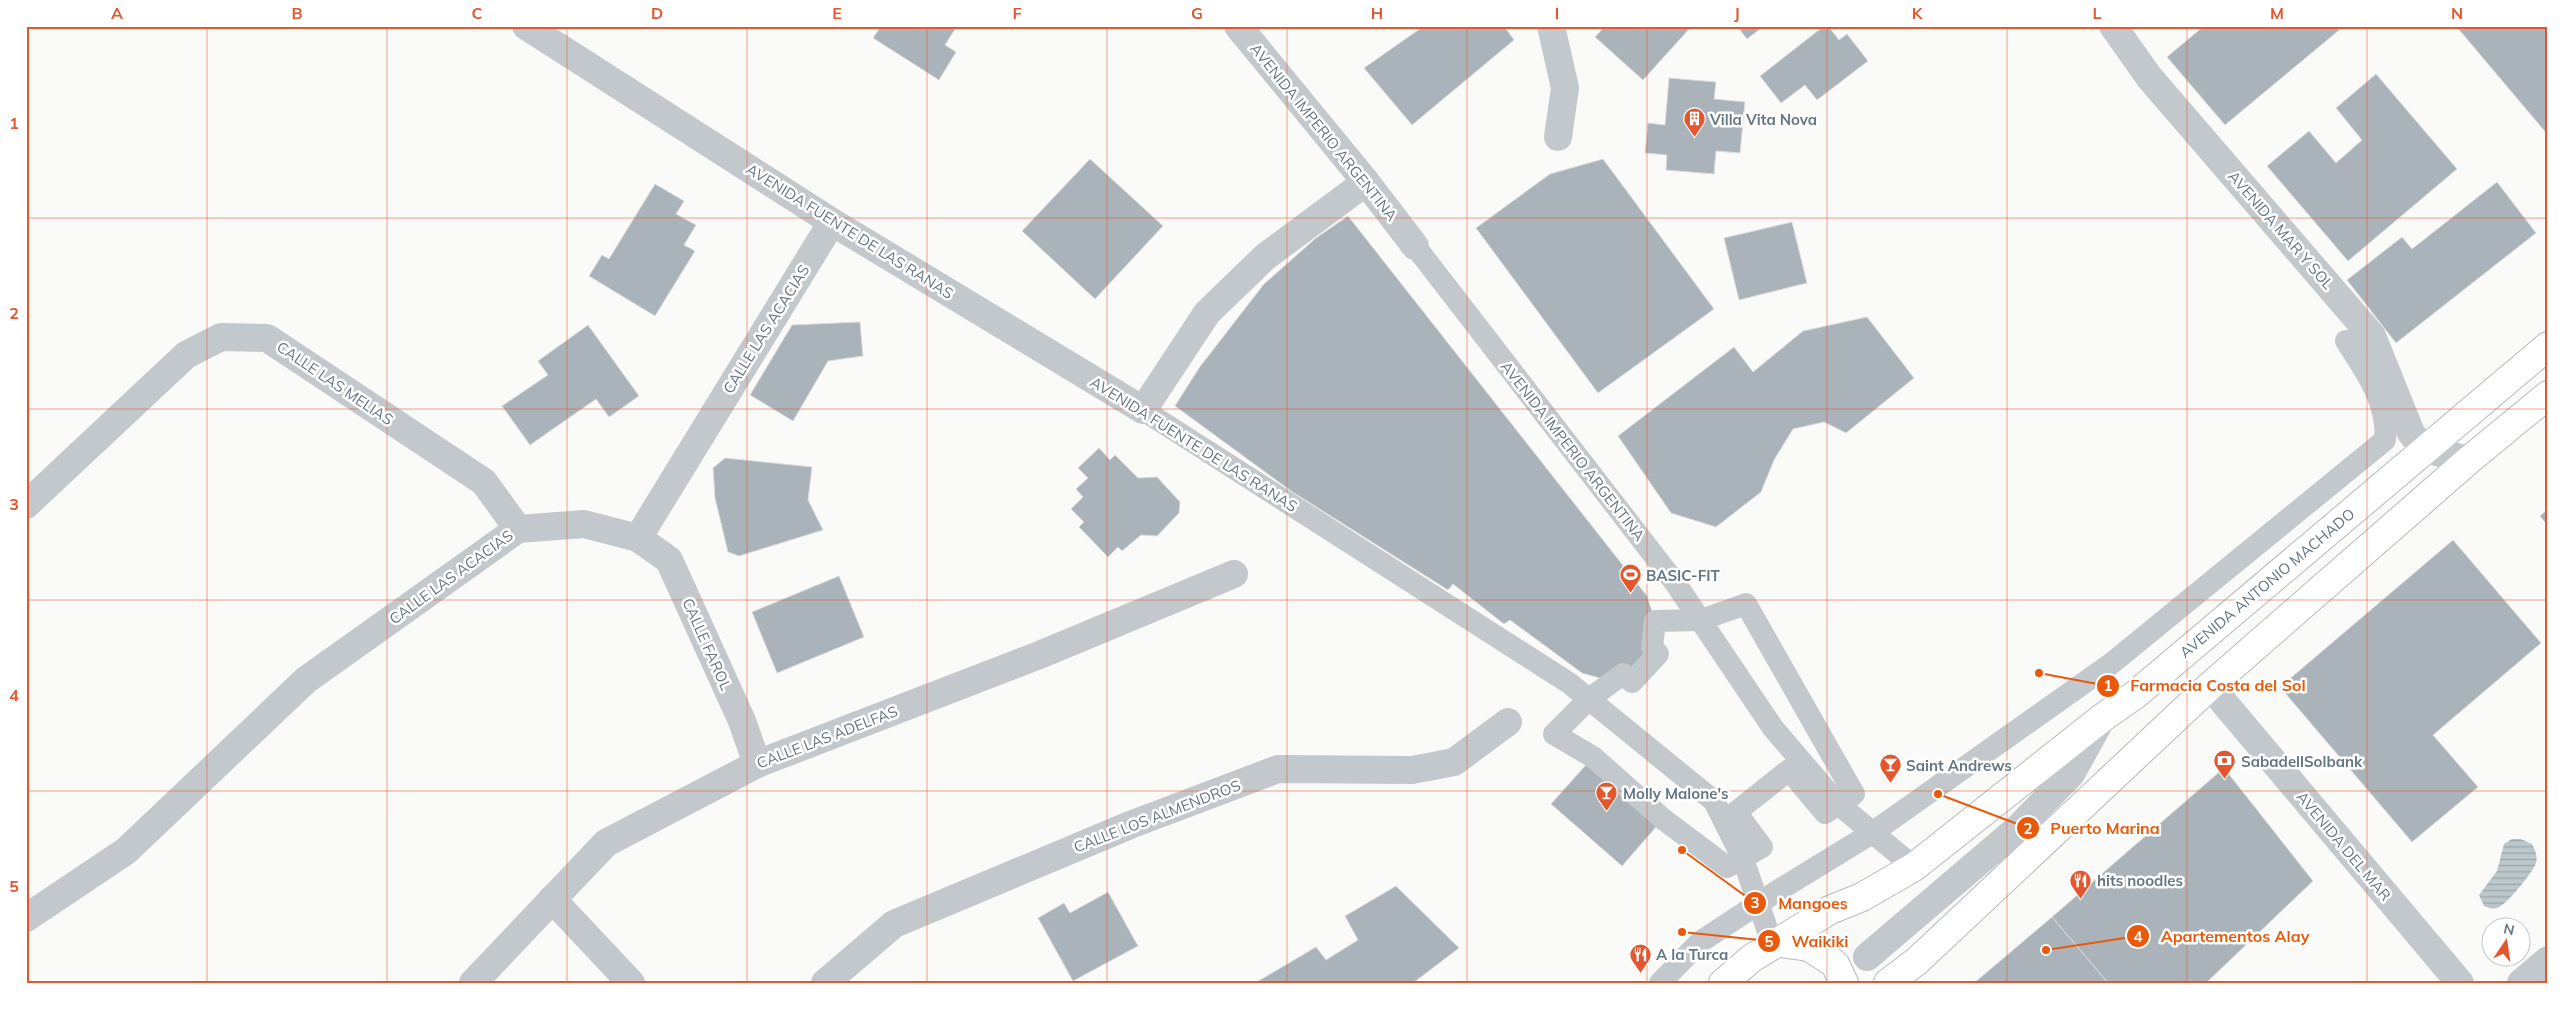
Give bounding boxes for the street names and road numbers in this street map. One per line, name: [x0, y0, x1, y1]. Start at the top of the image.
street label: AVENIDA IMPERIO ARGENTINA: [1246, 39, 1402, 225]
street label: AVENIDA FUENTE DE LAS RANAS: [743, 159, 957, 303]
street label: AVENIDA MAR Y SOL: [2224, 167, 2338, 293]
street label: CALLE LAS ACACIAS: [719, 261, 813, 397]
street label: CALLE LAS MELIAS: [273, 337, 397, 429]
street label: AVENIDA IMPERIO ARGENTINA: [1497, 357, 1649, 545]
street label: AVENIDA FUENTE DE LAS RANAS: [1087, 372, 1301, 516]
street label: AVENIDA ANTONIO MACHADO: [2176, 504, 2358, 662]
street label: CALLE LAS ACACIAS: [385, 526, 517, 628]
street label: CALLE FAROL: [678, 595, 736, 693]
street label: CALLE LAS ADELFAS: [754, 701, 900, 773]
street label: CALLE LOS ALMENDROS: [1071, 775, 1243, 857]
street label: AVENIDA DEL MAR: [2293, 787, 2395, 905]

